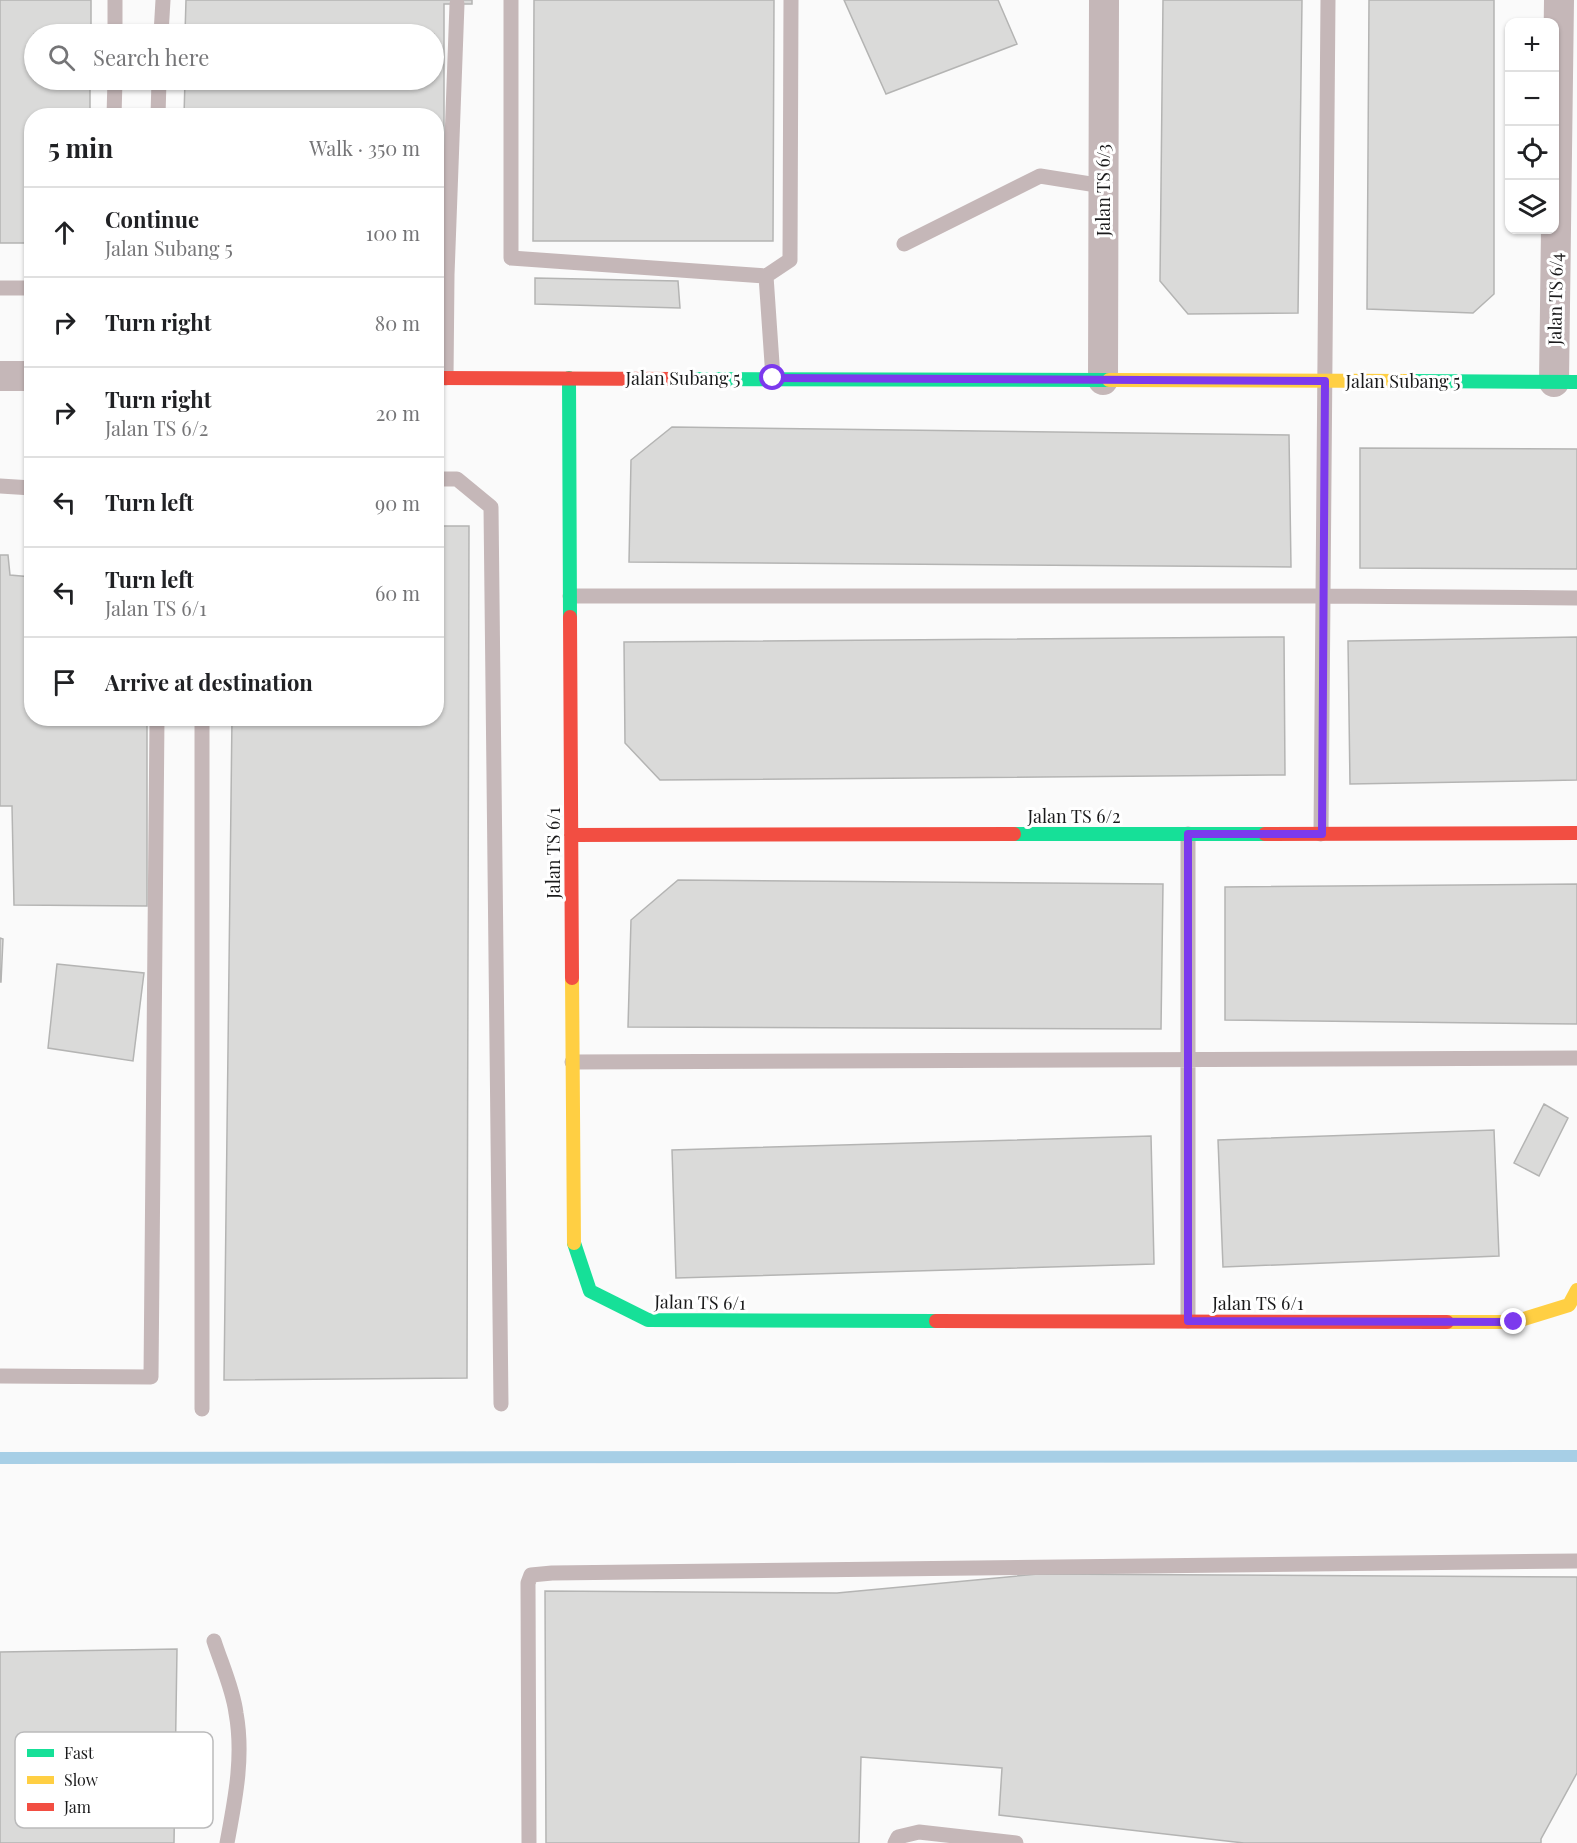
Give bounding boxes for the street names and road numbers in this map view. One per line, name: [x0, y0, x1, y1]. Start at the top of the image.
street label: Jalan TS 6/3: [1091, 144, 1115, 237]
street label: Jalan TS 6/4: [1542, 253, 1568, 346]
street label: Jalan Subang 5: [624, 366, 741, 390]
street label: Jalan Subang 5: [1344, 369, 1461, 393]
street label: Jalan TS 6/2: [1026, 804, 1121, 828]
street label: Jalan TS 6/1: [541, 807, 565, 900]
street label: Jalan TS 6/1: [653, 1289, 746, 1315]
street label: Jalan TS 6/1: [1211, 1291, 1304, 1315]

